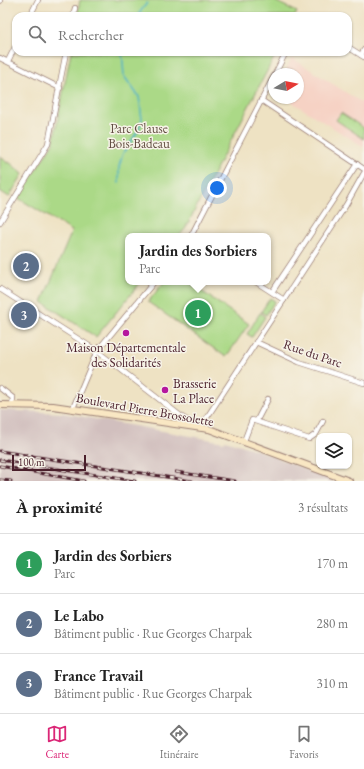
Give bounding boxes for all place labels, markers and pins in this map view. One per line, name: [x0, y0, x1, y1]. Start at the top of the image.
pin: 2: [13, 251, 39, 281]
pin: 1: [185, 298, 211, 328]
pin: 3: [11, 300, 37, 330]
marker: Maison Départementale des Solidarités: [121, 328, 131, 338]
place label: Maison Départementale des Solidarités: [66, 339, 186, 371]
place label: Brasserie La Place: [173, 375, 216, 407]
marker: Brasserie La Place: [160, 385, 170, 395]

